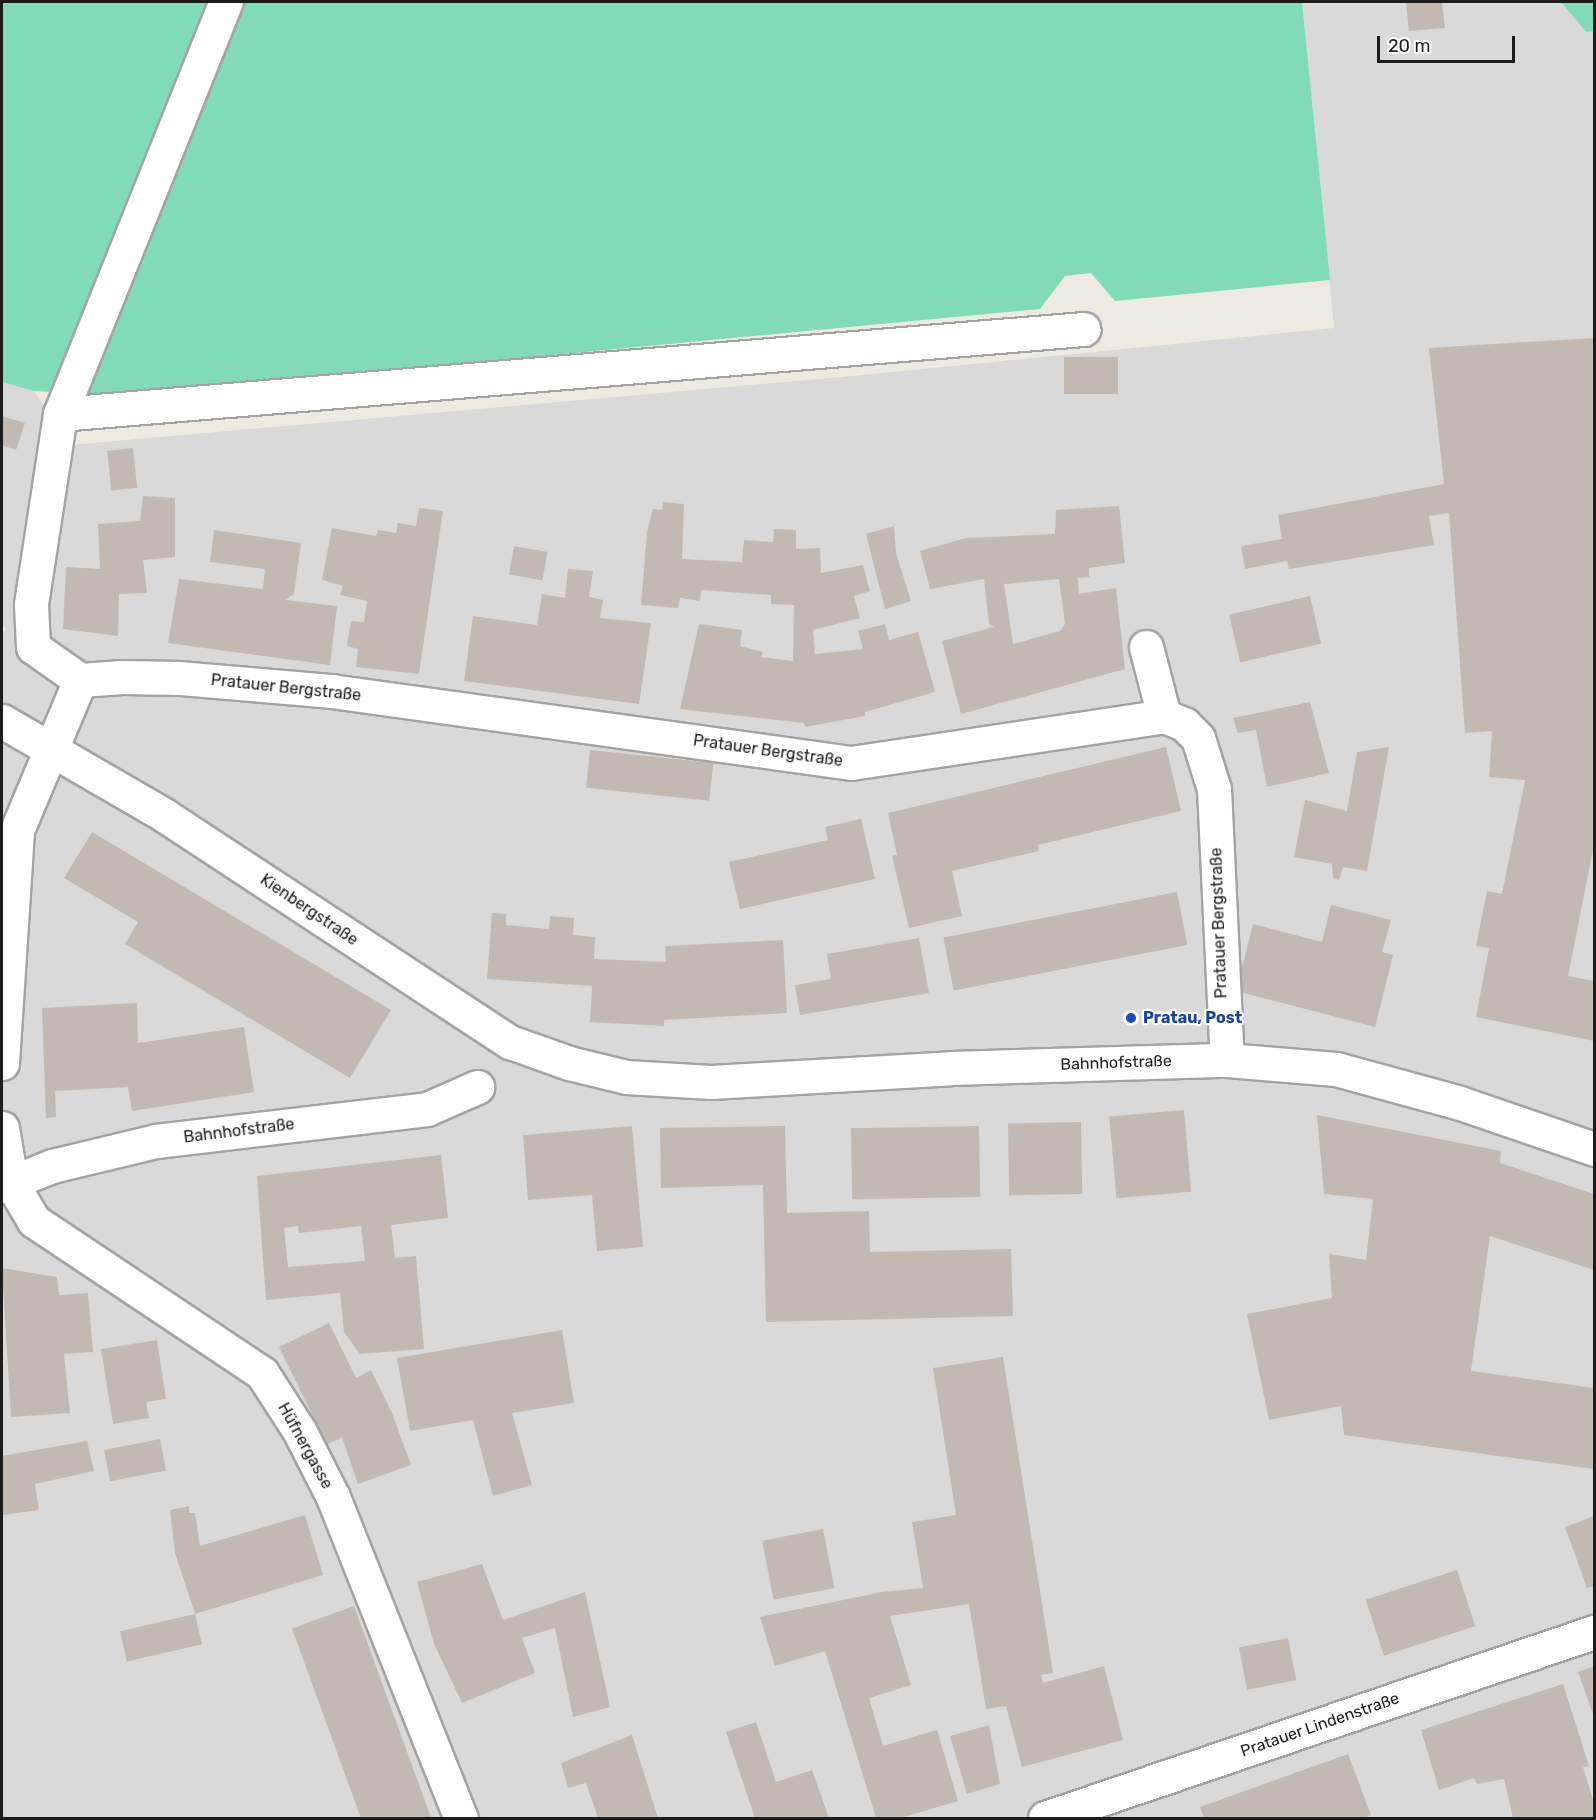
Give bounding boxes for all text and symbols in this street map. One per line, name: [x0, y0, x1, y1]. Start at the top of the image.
scale bar: [1380, 24, 1518, 62]
text: 20 m: [1388, 35, 1430, 57]
street label: Pratauer Bergstraße: [210, 671, 362, 705]
street label: Pratauer Bergstraße: [692, 731, 844, 771]
street label: Pratauer Bergstraße: [1207, 847, 1231, 999]
street label: Kienbergstraße: [257, 870, 361, 950]
place label: Pratau, Post: [1143, 1008, 1242, 1028]
marker: Pratau, Post: [1124, 1011, 1138, 1025]
street label: Bahnhofstraße: [1060, 1051, 1172, 1075]
street label: Bahnhofstraße: [182, 1115, 296, 1147]
street label: Hüfnergasse: [273, 1400, 337, 1492]
street label: Pratauer Lindenstraße: [1238, 1689, 1402, 1761]

